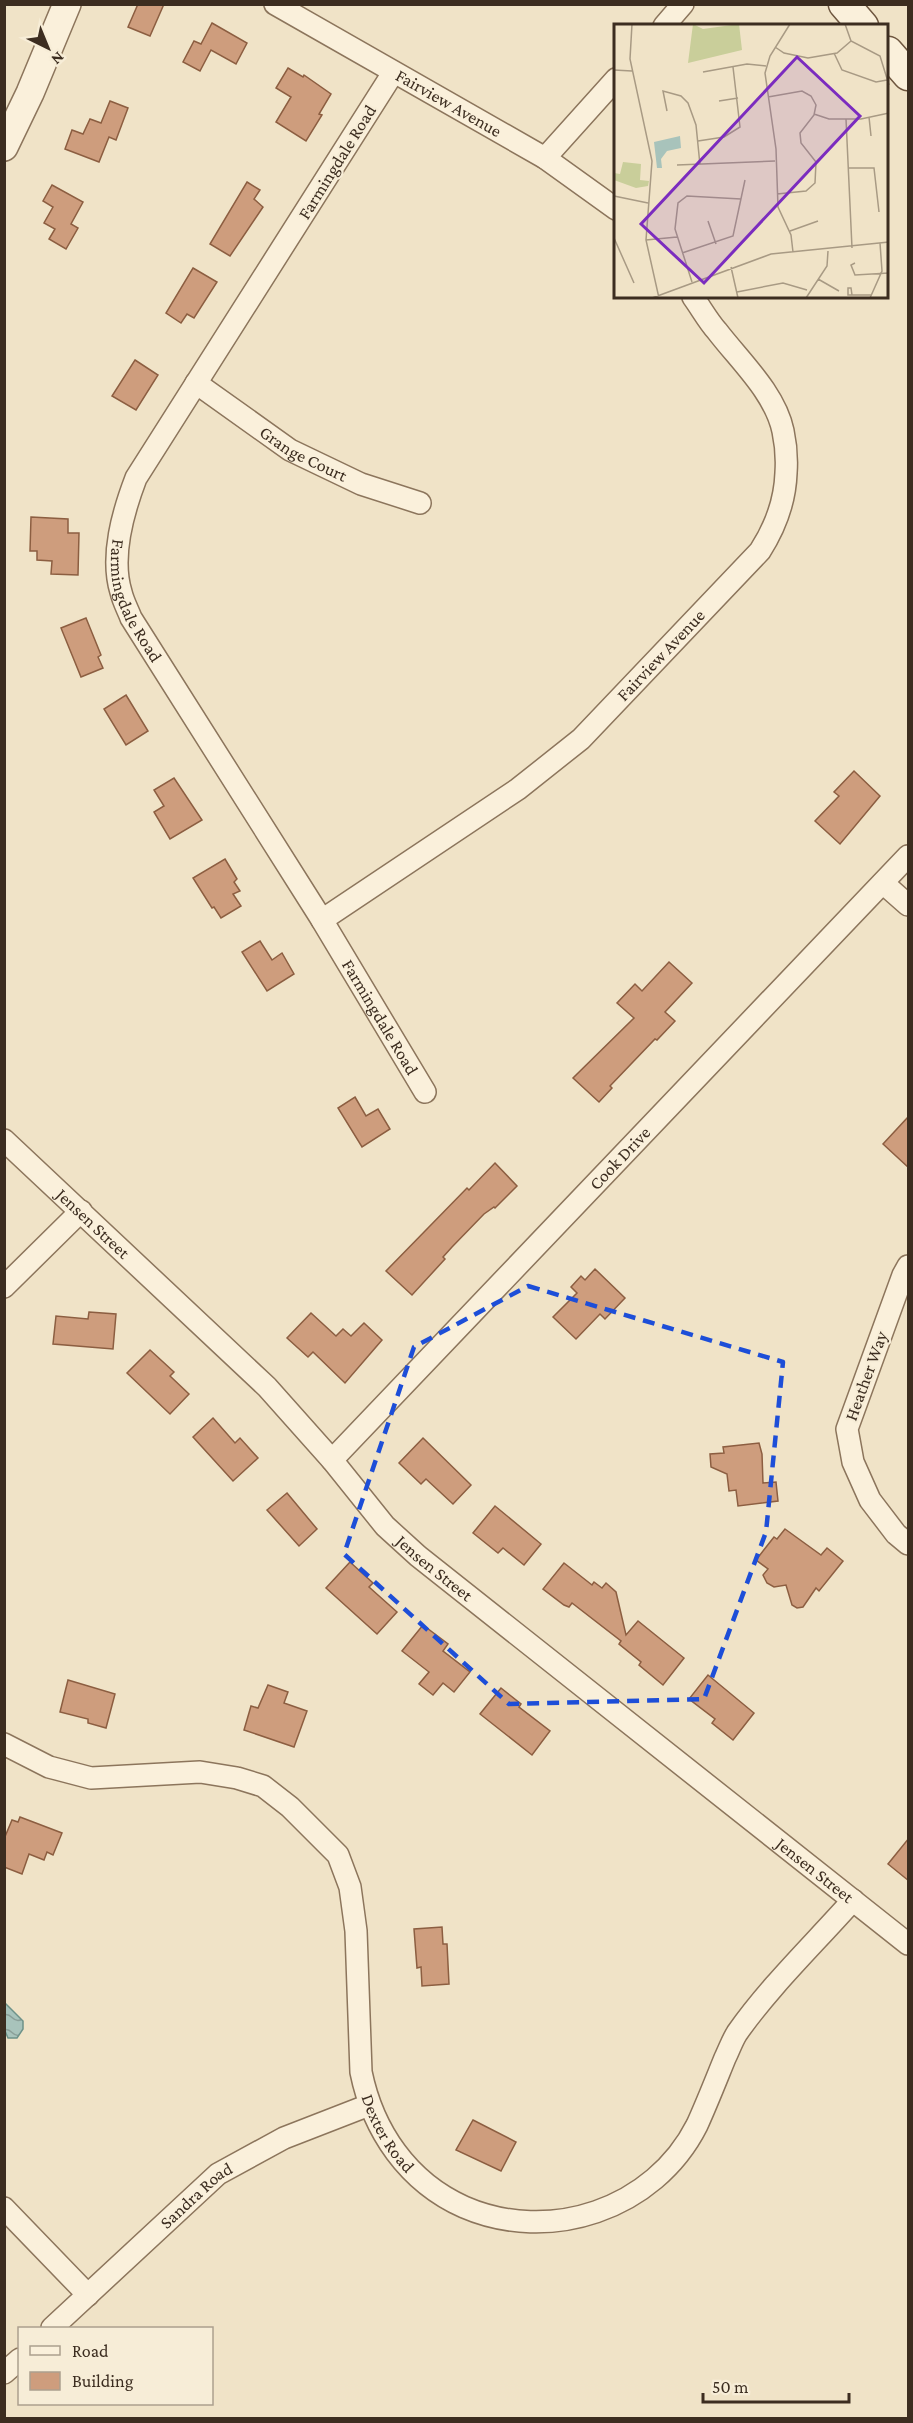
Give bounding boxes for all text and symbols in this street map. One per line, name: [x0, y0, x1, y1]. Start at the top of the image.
north arrow: [18, 18, 78, 78]
inset map: [614, 24, 889, 298]
text: N: [48, 49, 68, 69]
street label: Fairview Avenue: [392, 65, 505, 141]
street label: Farmingdale Road: [294, 101, 380, 223]
street label: Grange Court: [256, 422, 351, 486]
street label: Farmingdale Road: [107, 538, 166, 666]
street label: Fairview Avenue: [613, 605, 709, 705]
street label: Farmingdale Road: [338, 956, 423, 1079]
street label: Cook Drive: [585, 1122, 655, 1194]
street label: Jensen Street: [51, 1183, 134, 1263]
street label: Heather Way: [841, 1328, 892, 1423]
street label: Jensen Street: [390, 1530, 477, 1606]
street label: Jensen Street: [771, 1832, 858, 1908]
street label: Dexter Road: [357, 2091, 419, 2177]
street label: Sandra Road: [156, 2158, 236, 2233]
legend: [18, 2327, 213, 2405]
text: Road: [72, 2341, 109, 2361]
scale bar: [703, 2366, 848, 2404]
text: Building: [72, 2371, 134, 2391]
text: 50 m: [712, 2377, 749, 2397]

